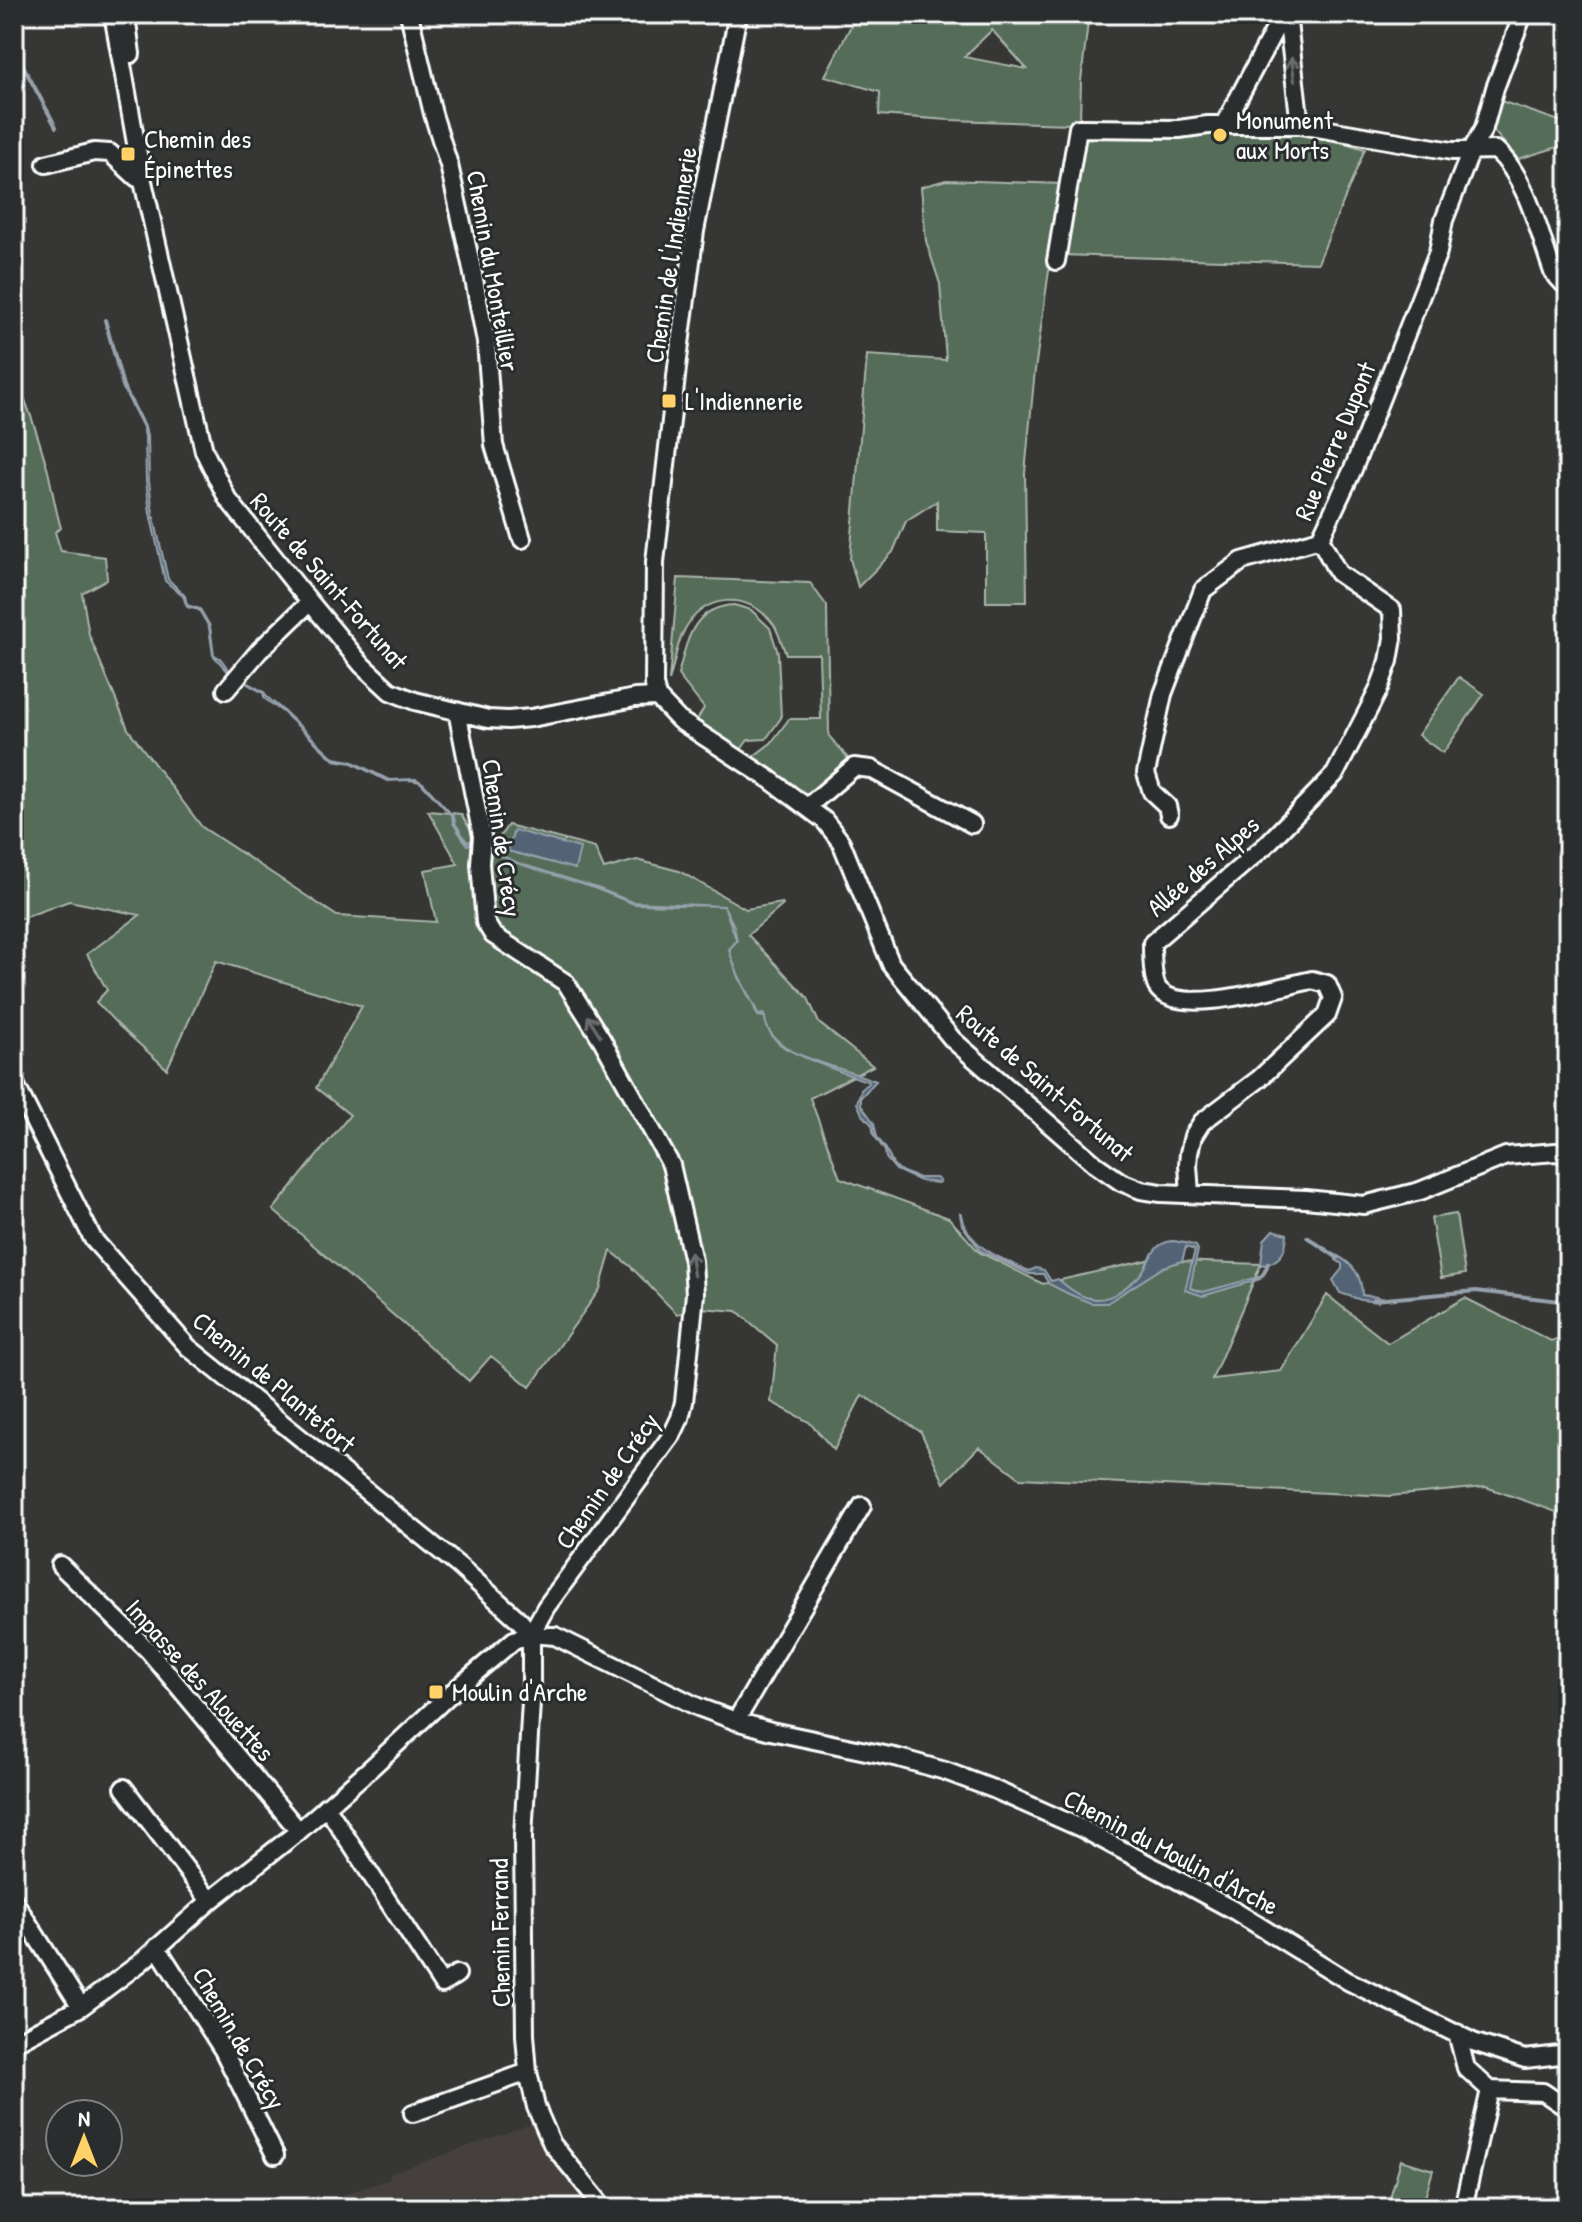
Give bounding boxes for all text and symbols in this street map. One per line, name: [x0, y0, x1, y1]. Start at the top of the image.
one-way arrow: [1286, 57, 1301, 83]
place label: Monument aux Morts: [1236, 102, 1334, 167]
place label: Chemin des Épinettes: [144, 121, 251, 186]
marker: Monument aux Morts: [1211, 126, 1229, 144]
street label: Chemin de l'Indiennerie: [636, 144, 705, 366]
marker: Chemin des Épinettes: [119, 145, 137, 163]
street label: Chemin du Monteillier: [459, 168, 528, 374]
street label: Rue Pierre Dupont: [1285, 355, 1384, 525]
place label: L'Indiennerie: [685, 383, 803, 418]
marker: L'Indiennerie: [660, 392, 678, 410]
street label: Route de Saint-Fortunat: [243, 485, 417, 677]
street label: Chemin de Crécy: [474, 757, 531, 919]
street label: Allée des Alpes: [1139, 807, 1266, 924]
street label: Route de Saint-Fortunat: [949, 996, 1142, 1170]
one-way arrow: [585, 1016, 602, 1038]
one-way arrow: [684, 1252, 699, 1277]
street label: Chemin de Plantefort: [185, 1303, 364, 1461]
street label: Chemin de Crécy: [547, 1406, 667, 1556]
street label: Impasse des Alouettes: [118, 1591, 283, 1768]
place label: Moulin d'Arche: [452, 1674, 587, 1709]
marker: Moulin d'Arche: [427, 1683, 445, 1701]
street label: Chemin du Moulin d'Arche: [1058, 1780, 1285, 1923]
street label: Chemin Ferrand: [481, 1858, 518, 2008]
street label: Chemin de Crécy: [185, 1960, 294, 2115]
north arrow: [44, 2098, 124, 2178]
text: N: [78, 2103, 90, 2133]

